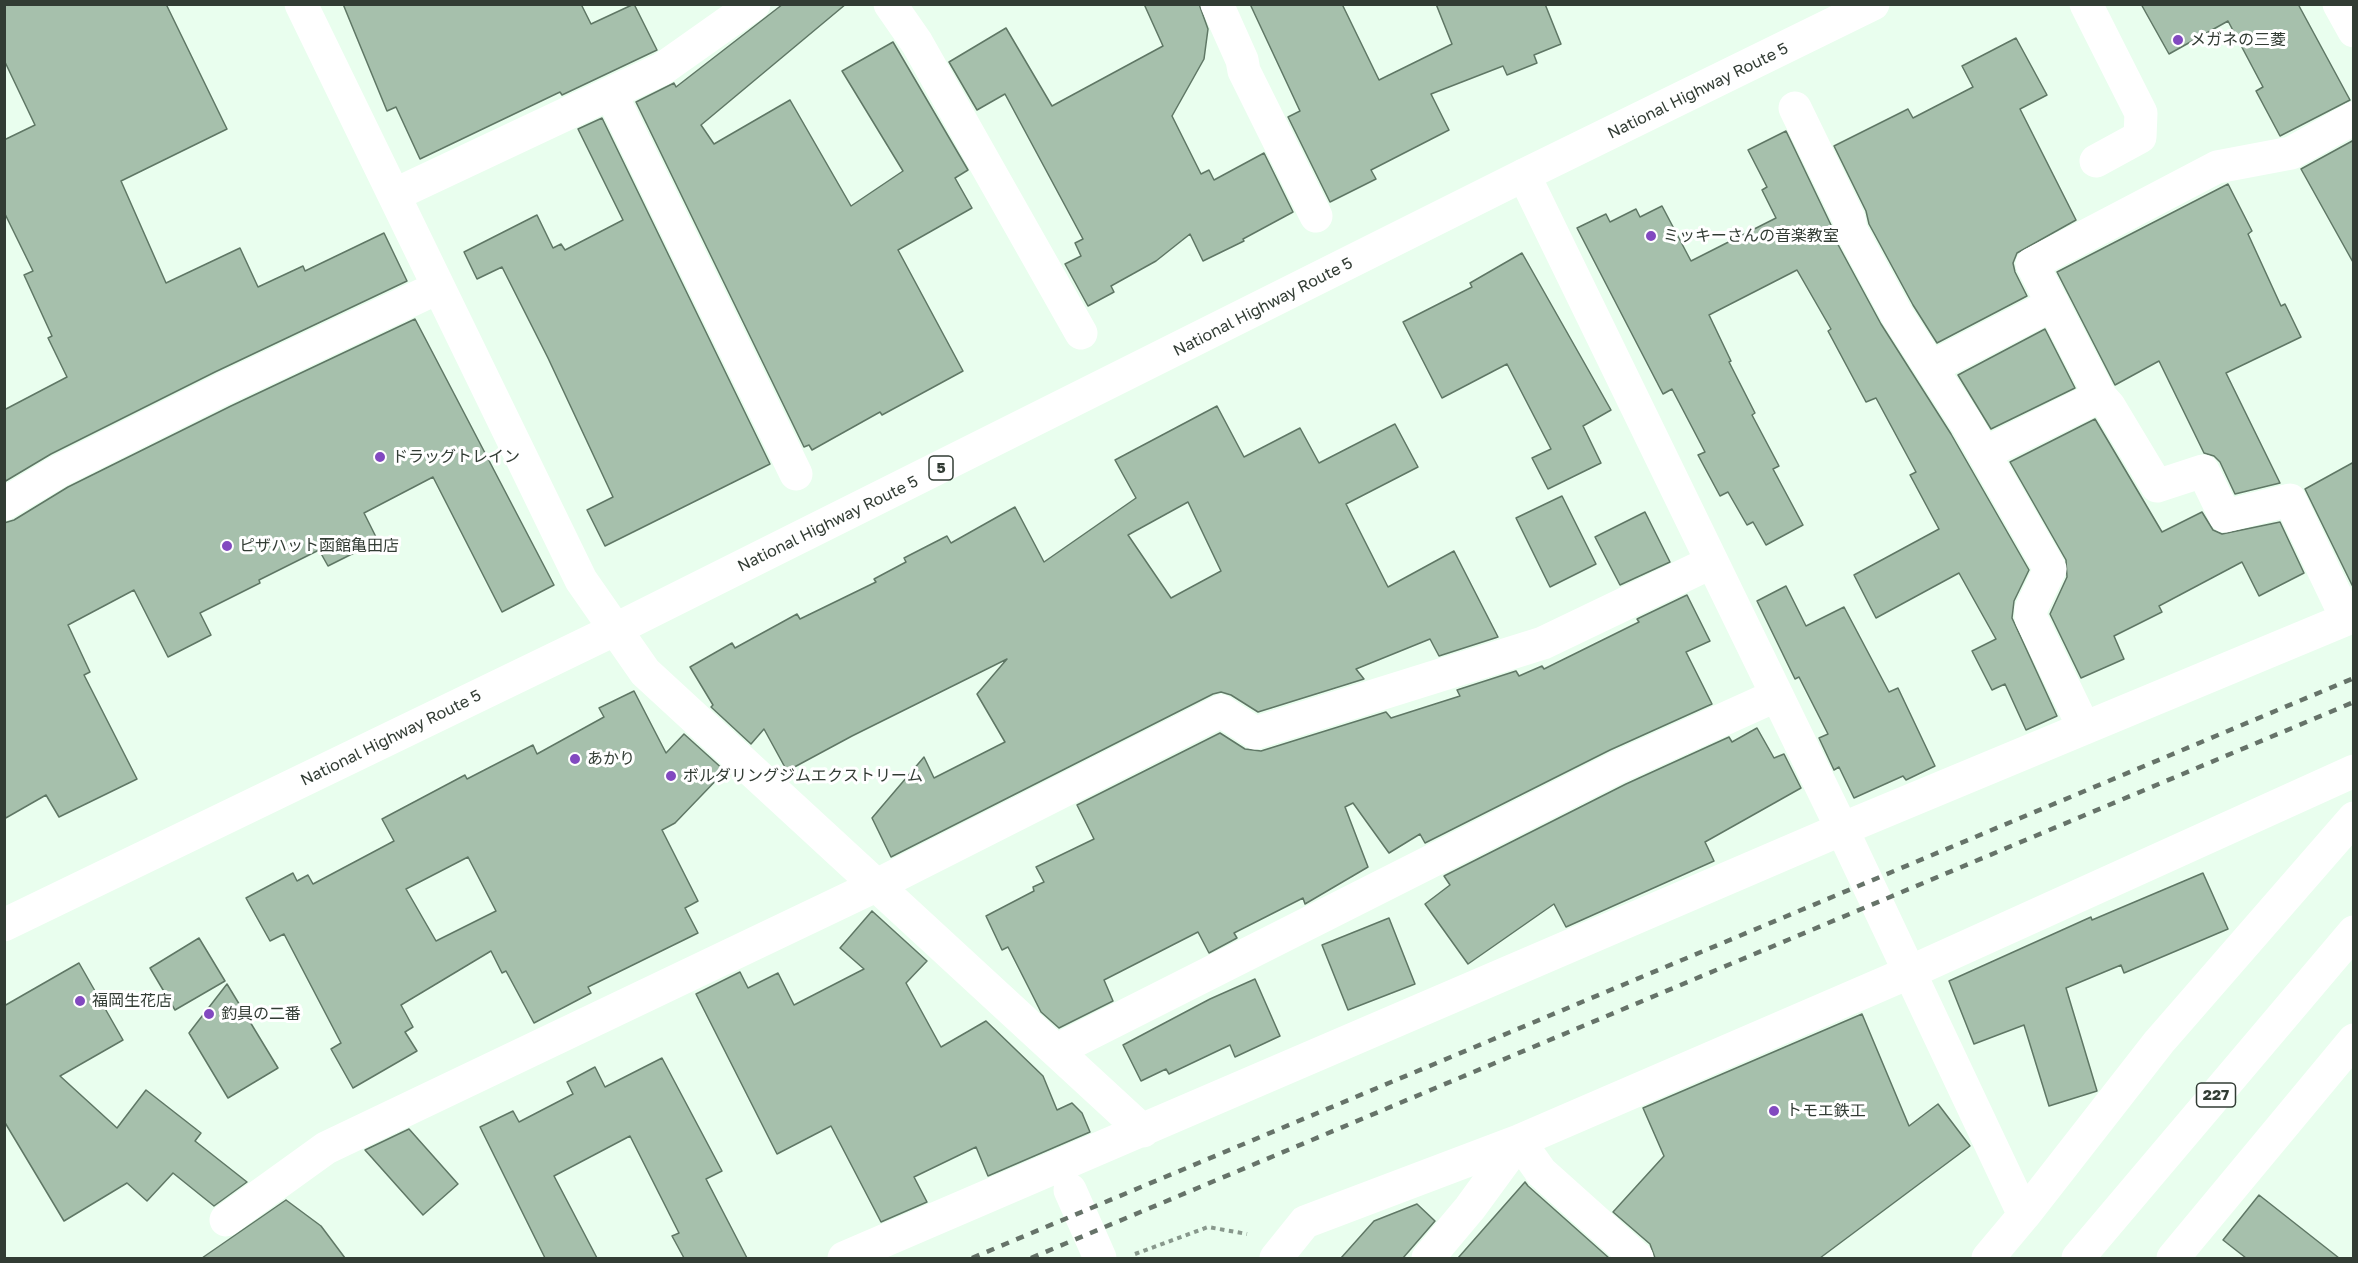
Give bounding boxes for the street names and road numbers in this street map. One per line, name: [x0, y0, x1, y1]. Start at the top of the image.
street label: National Highway Route 5: [1605, 39, 1791, 143]
street label: National Highway Route 5: [1170, 253, 1356, 361]
road number: 5: [929, 456, 953, 480]
street label: National Highway Route 5: [735, 472, 921, 576]
street label: National Highway Route 5: [298, 686, 484, 790]
road number: 227: [2196, 1083, 2236, 1107]

